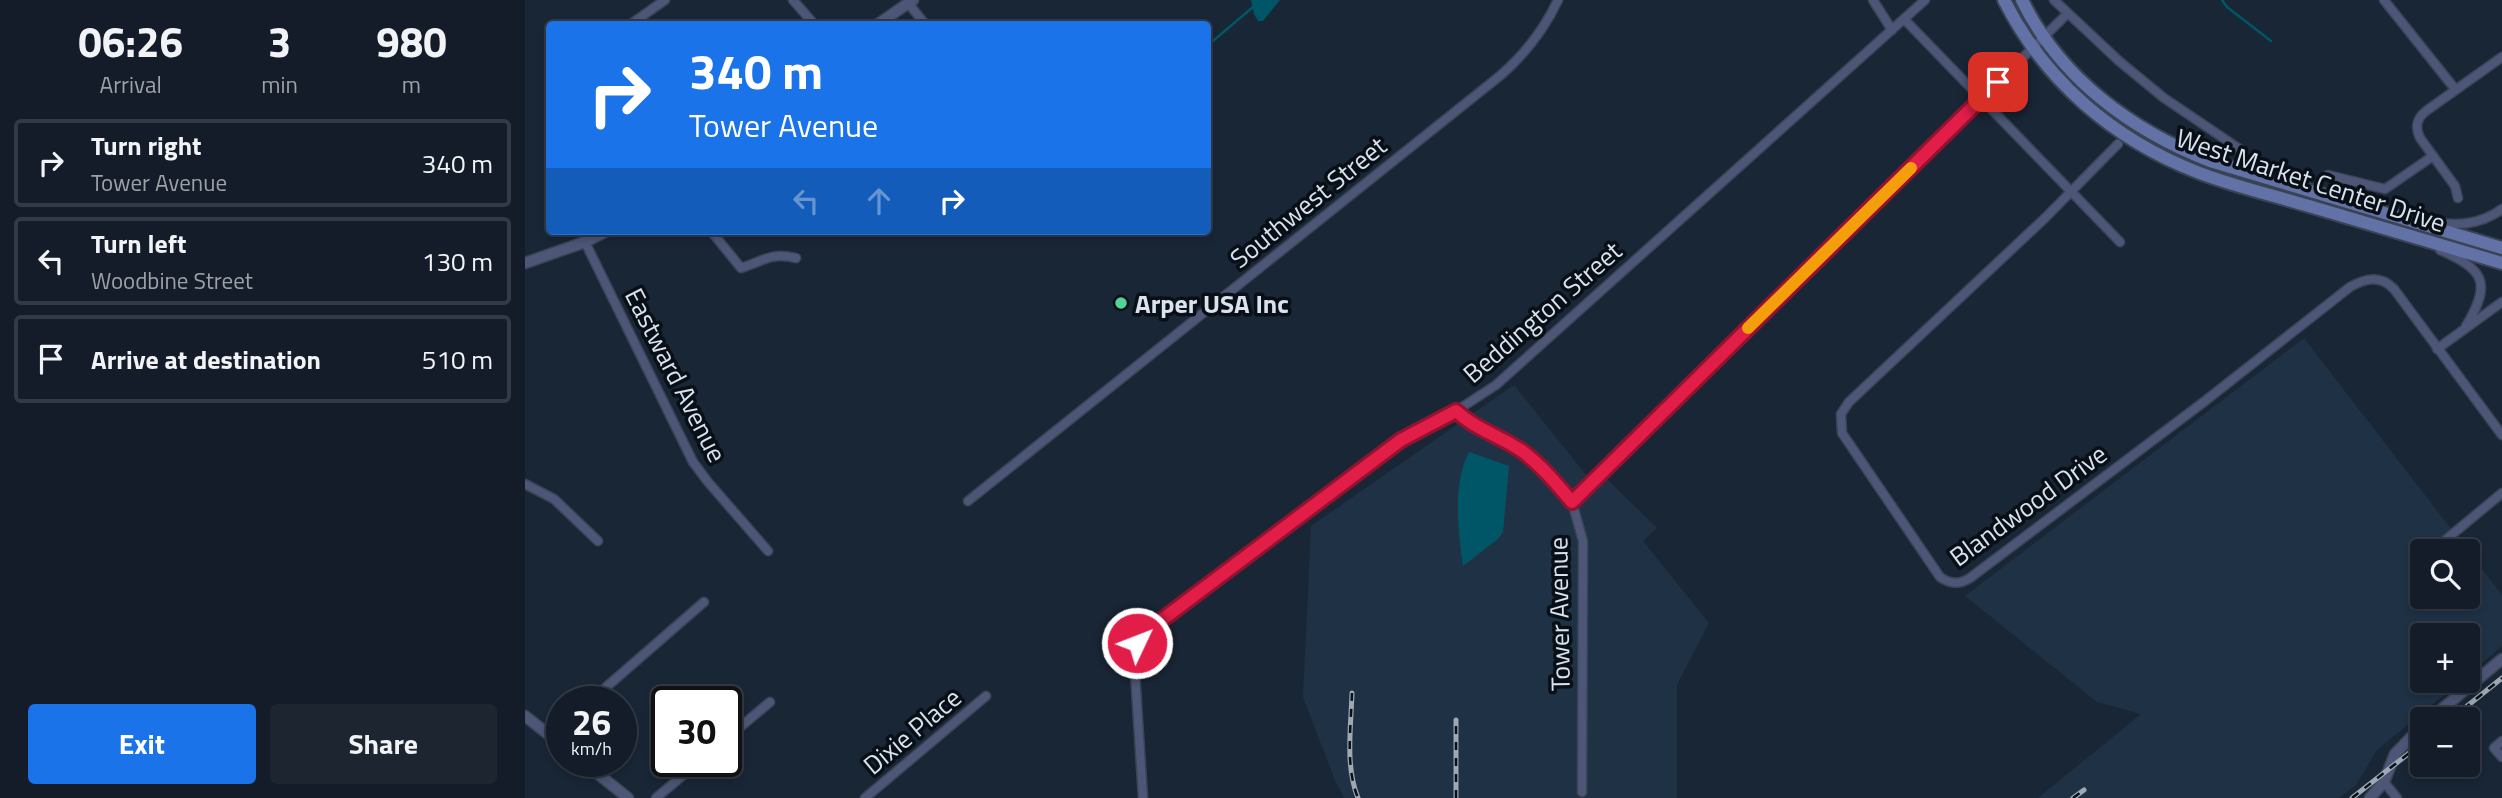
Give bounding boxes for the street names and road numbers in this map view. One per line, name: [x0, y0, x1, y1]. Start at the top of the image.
street label: West Market Center Drive: [2171, 118, 2451, 242]
street label: Southwest Street: [1221, 127, 1395, 277]
street label: Beddington Street: [1454, 232, 1630, 392]
street label: Eastward Avenue: [615, 281, 737, 469]
street label: Blandwood Drive: [1941, 434, 2115, 576]
street label: Tower Avenue: [1538, 537, 1580, 691]
street label: Dixie Place: [854, 678, 970, 784]

